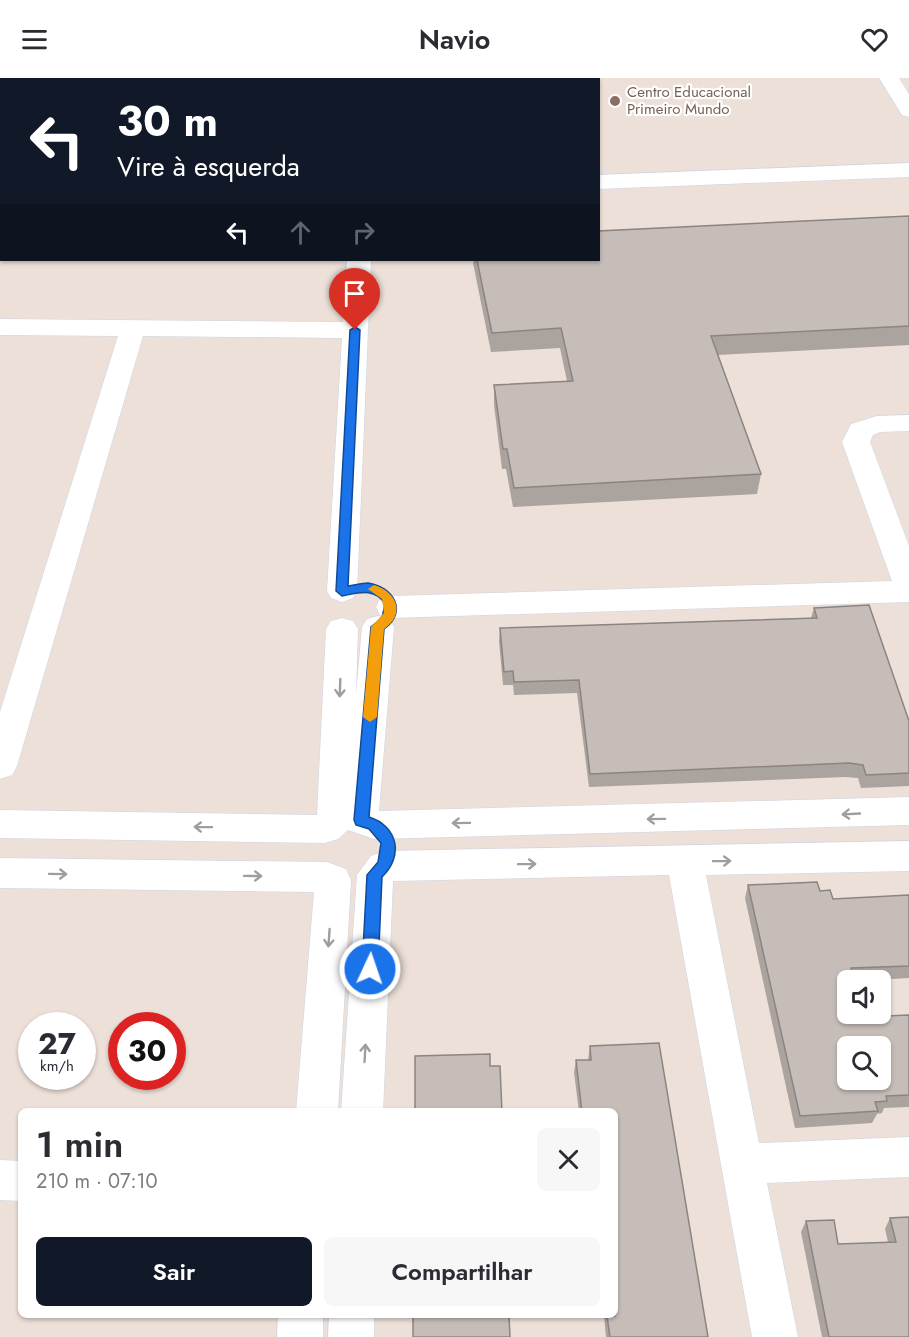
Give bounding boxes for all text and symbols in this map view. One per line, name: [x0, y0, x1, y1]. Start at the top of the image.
text: Navio: [419, 20, 490, 59]
icon: menu: [18, 23, 51, 56]
icon: heart: [858, 23, 891, 56]
place label: Centro Educacional Primeiro Mundo: [627, 81, 751, 120]
text: 30 m: [117, 91, 218, 152]
marker: Centro Educacional Primeiro Mundo: [608, 94, 622, 108]
icon: left: [18, 102, 96, 180]
text: Vire à esquerda: [117, 147, 300, 186]
icon: left: [221, 216, 254, 249]
icon: ahead: [284, 216, 317, 249]
icon: right: [347, 216, 380, 249]
pin: [329, 268, 380, 330]
icon: arrive: [338, 277, 371, 310]
one-way arrow: [334, 677, 345, 697]
one-way arrow: [841, 809, 861, 820]
one-way arrow: [646, 813, 666, 824]
one-way arrow: [451, 817, 471, 829]
one-way arrow: [194, 821, 214, 833]
one-way arrow: [711, 855, 731, 866]
one-way arrow: [516, 858, 536, 870]
one-way arrow: [48, 868, 68, 880]
one-way arrow: [243, 870, 263, 882]
one-way arrow: [323, 928, 334, 948]
position arrow: [338, 937, 402, 1001]
map controls: [837, 970, 891, 1090]
button: sound: [837, 970, 891, 1024]
speed limit sign: 30: [108, 1012, 186, 1090]
text: 27: [38, 1022, 76, 1065]
button: search: [837, 1036, 891, 1090]
one-way arrow: [360, 1044, 371, 1064]
text: km/h: [40, 1055, 74, 1077]
text: 1 min: [36, 1118, 123, 1170]
button: close: [537, 1128, 600, 1191]
text: 210 m · 07:10: [36, 1167, 157, 1196]
button: Sair: [36, 1237, 312, 1306]
button: Compartilhar: [324, 1237, 600, 1306]

